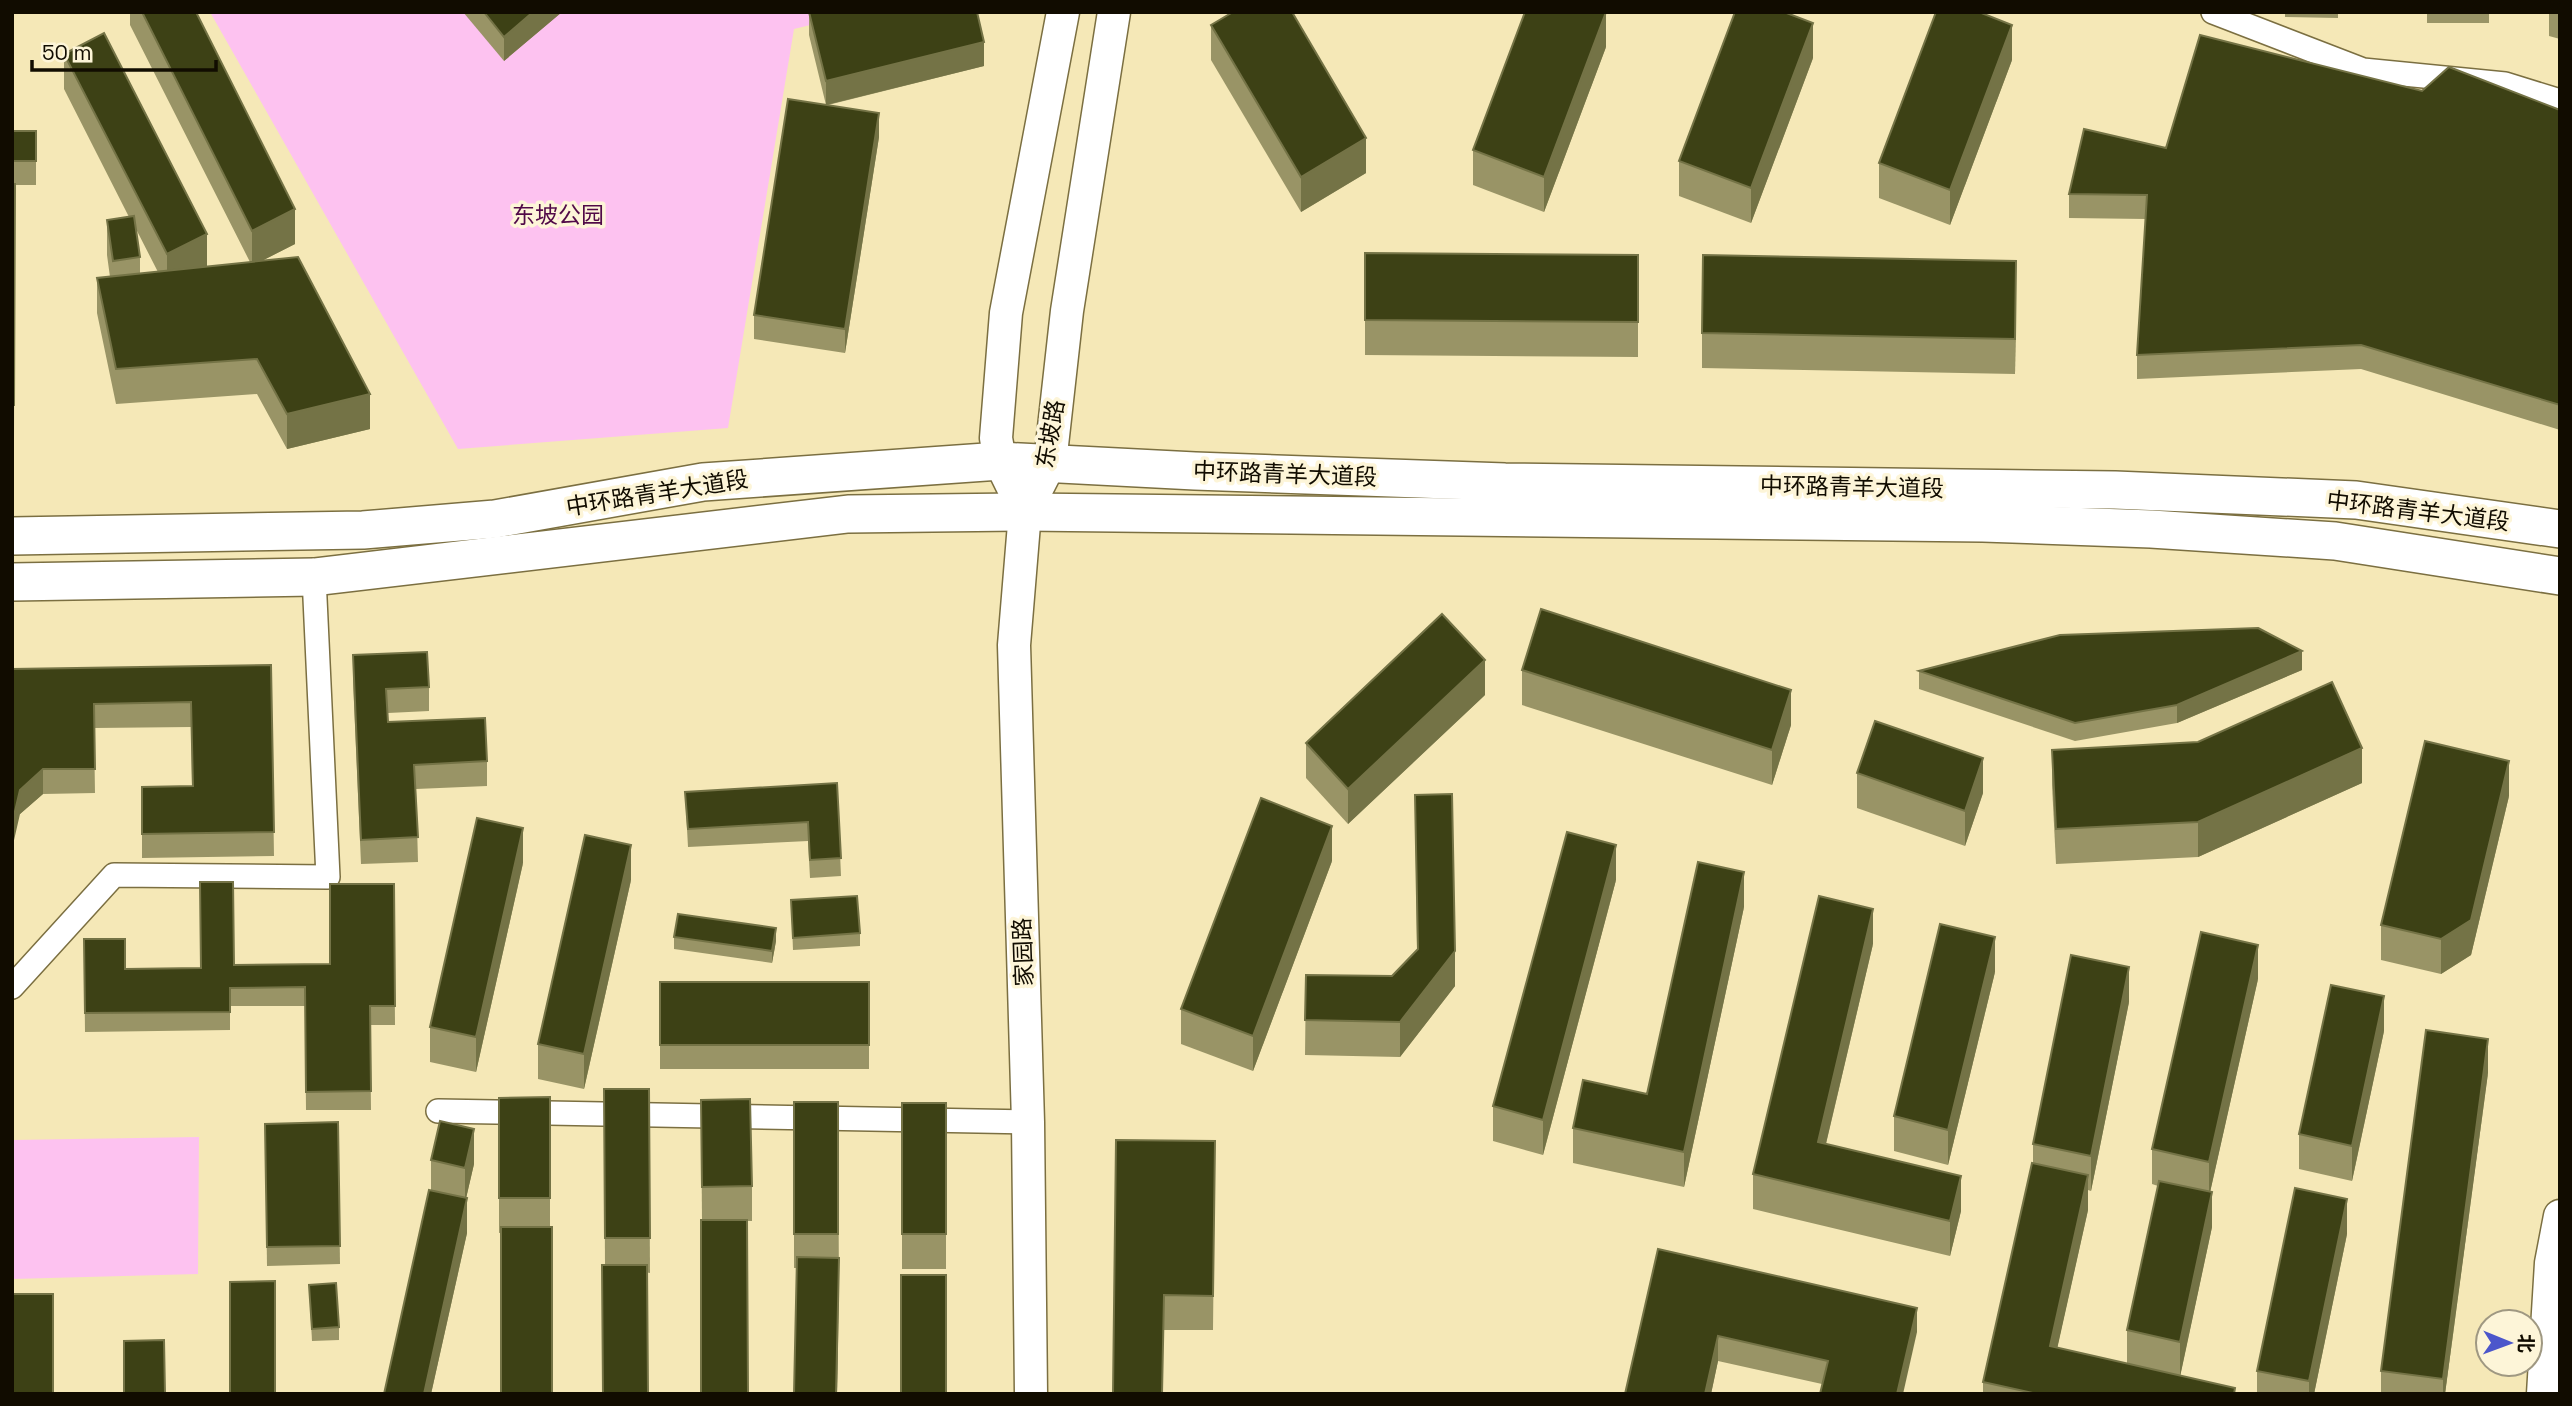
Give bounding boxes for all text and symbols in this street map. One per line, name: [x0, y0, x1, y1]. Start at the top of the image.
scale bar: [32, 28, 215, 72]
text: 50 m: [42, 39, 92, 66]
park label: 东坡公园: [512, 200, 604, 230]
street label: 东坡路: [1029, 397, 1071, 471]
street label: 中环路青羊大道段: [1193, 456, 1377, 492]
street label: 中环路青羊大道段: [564, 464, 750, 522]
street label: 中环路青羊大道段: [1760, 470, 1944, 504]
street label: 中环路青羊大道段: [2325, 485, 2511, 537]
street label: 家园路: [1007, 917, 1039, 987]
north arrow: [2474, 1308, 2544, 1378]
text: 北: [2513, 1334, 2538, 1353]

